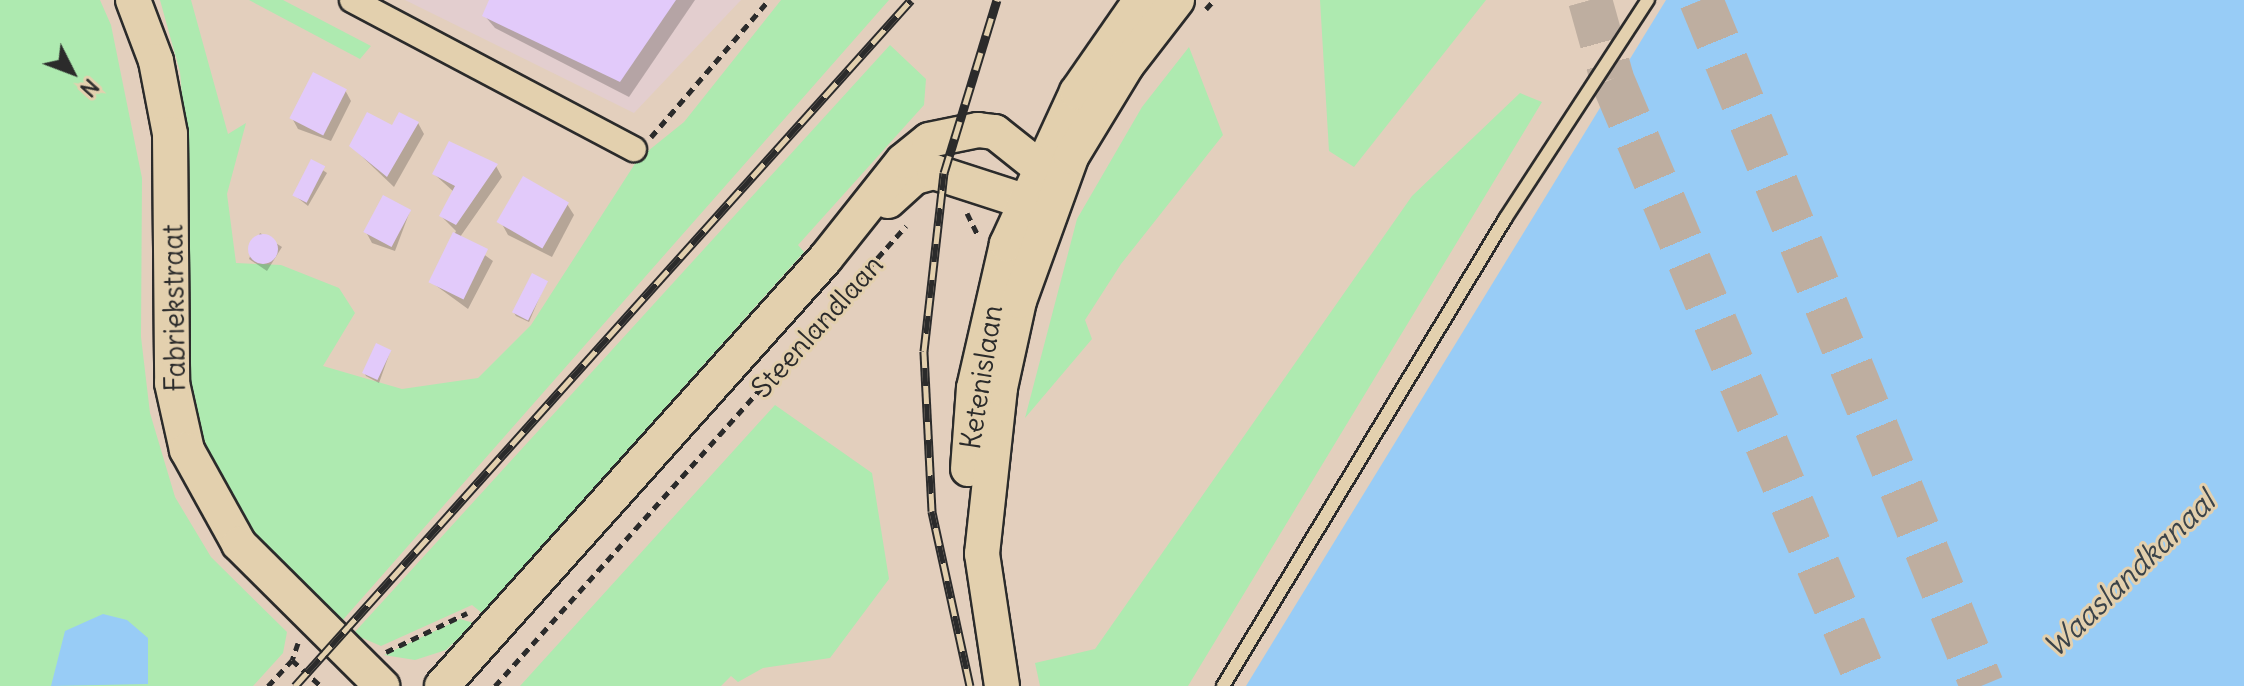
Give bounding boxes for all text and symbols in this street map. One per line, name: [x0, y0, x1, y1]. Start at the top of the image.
north arrow: [32, 32, 112, 112]
text: N: [74, 73, 105, 103]
street label: Fabriekstraat: [156, 224, 192, 392]
street label: Steenlandlaan: [744, 248, 890, 404]
street label: Ketenislaan: [953, 303, 1009, 451]
water label: Waaslandkanaal: [2036, 483, 2222, 665]

